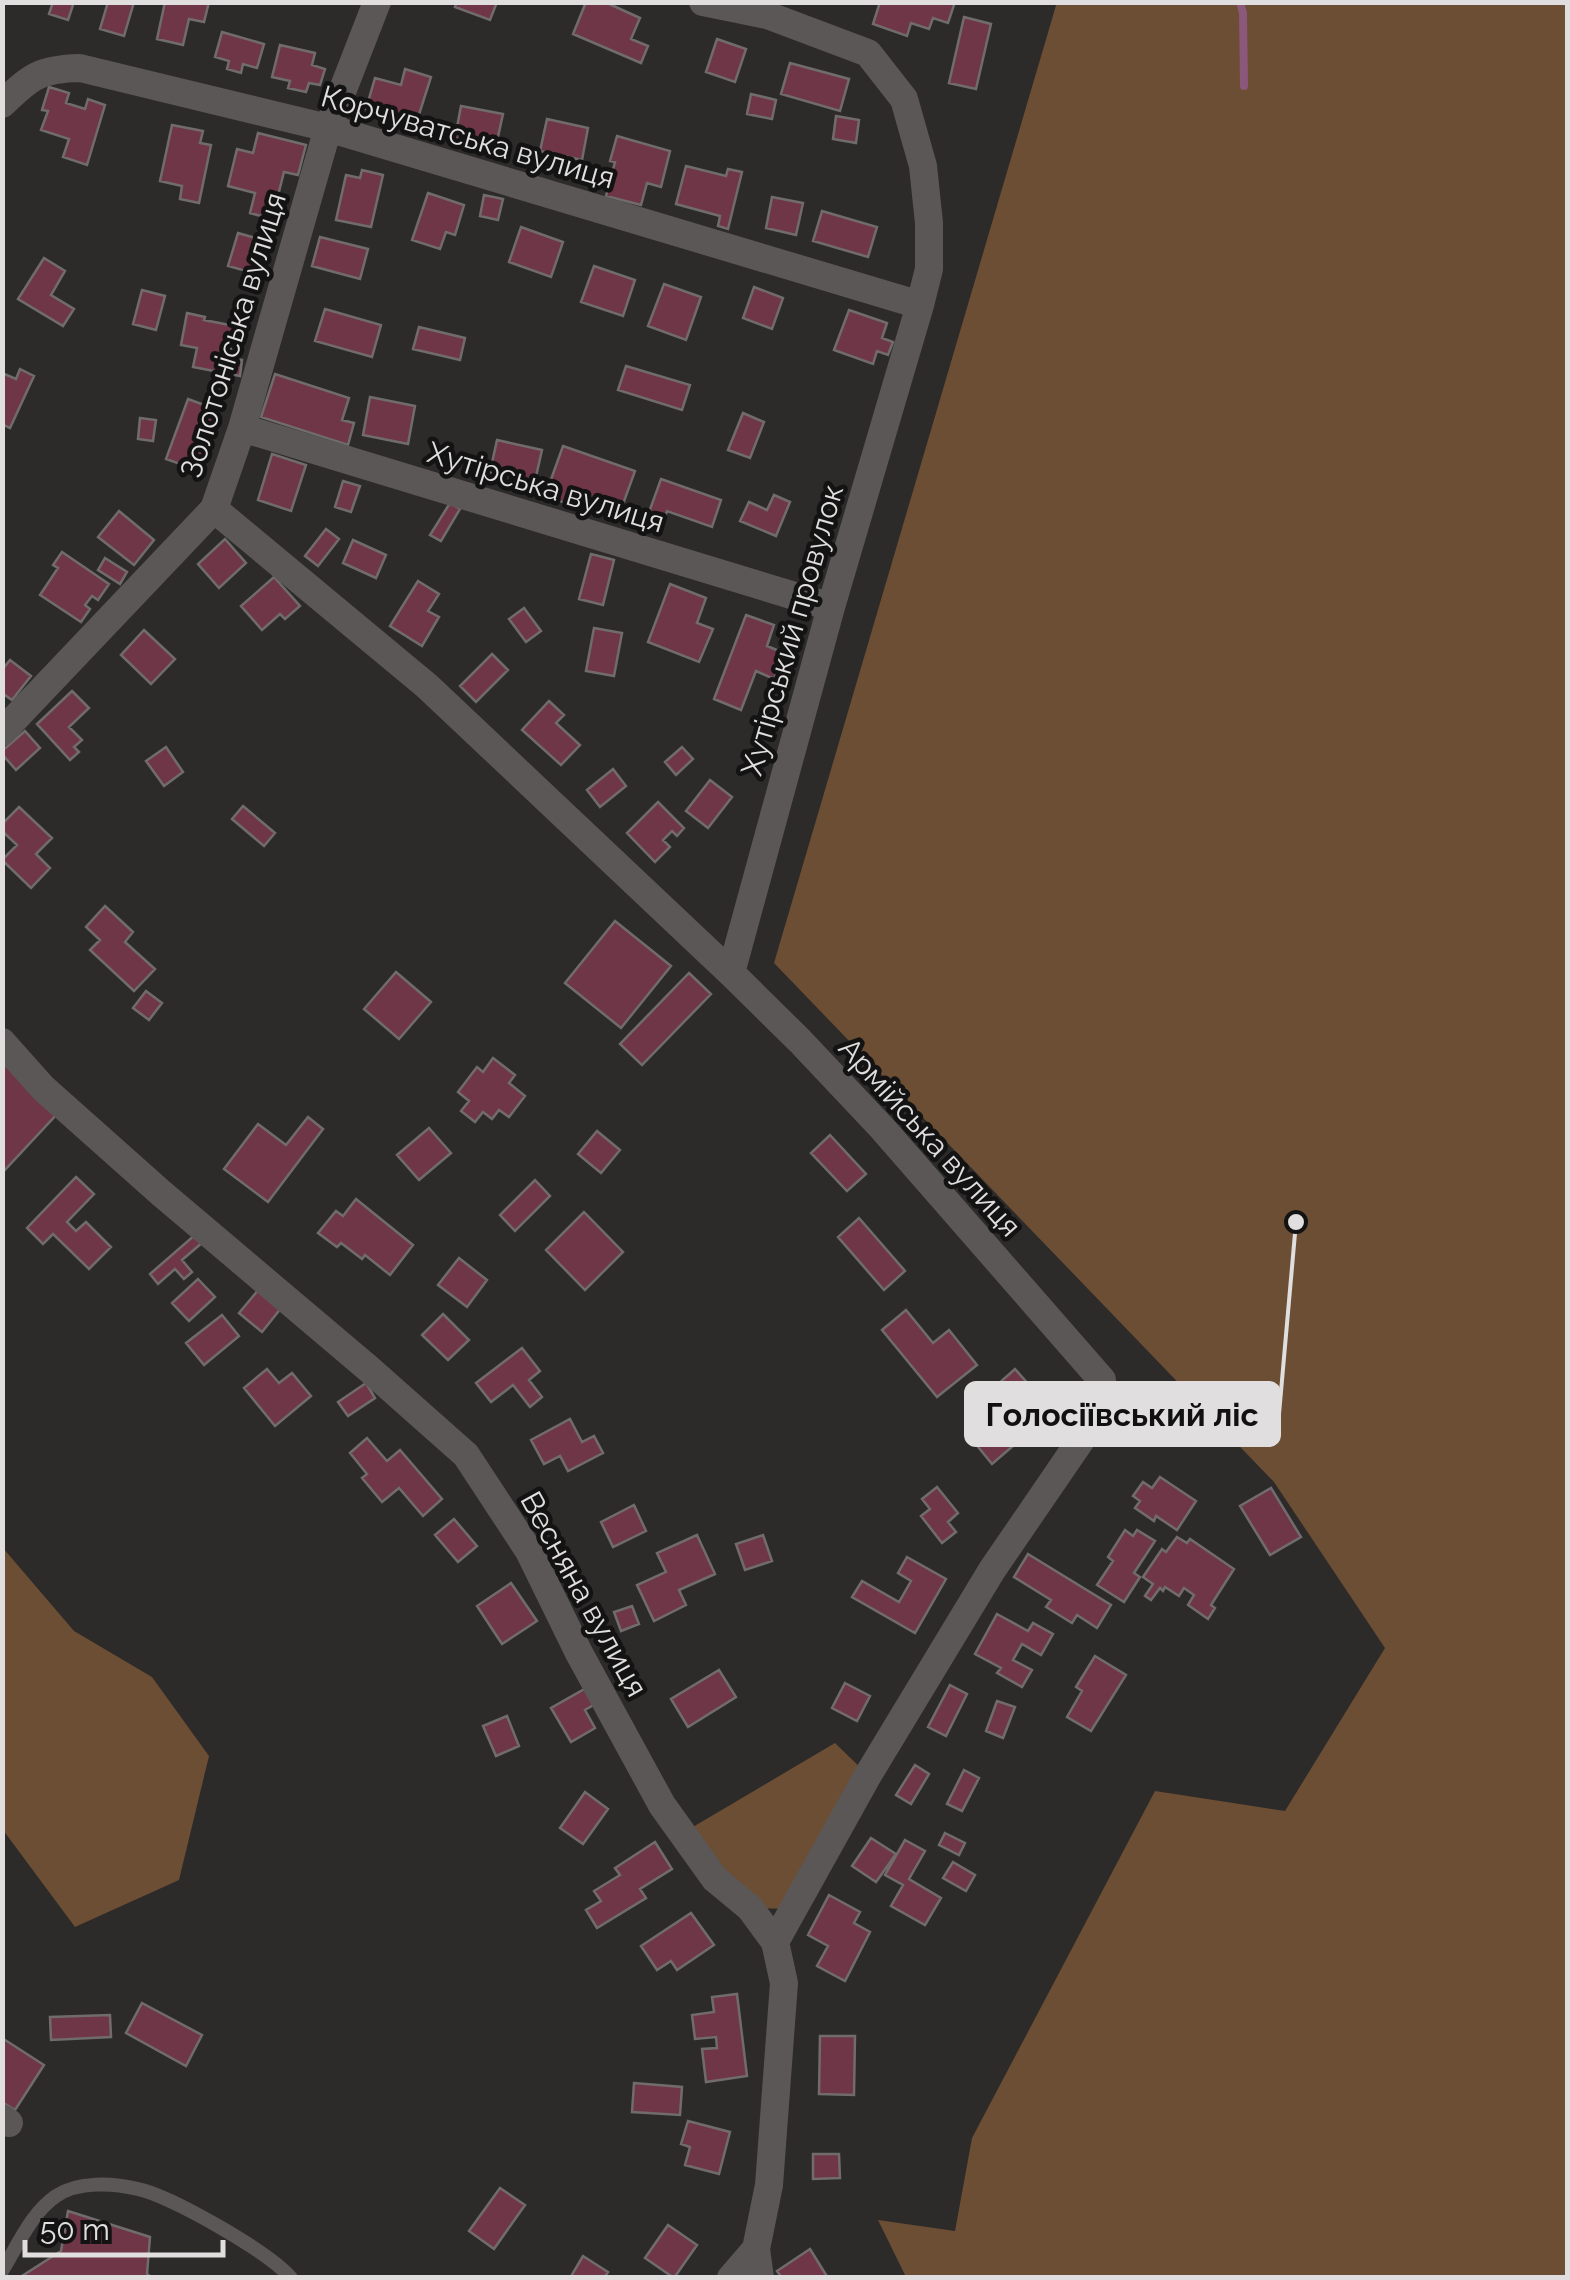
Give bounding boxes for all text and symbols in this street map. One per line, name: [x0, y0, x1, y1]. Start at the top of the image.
street label: Корчуватська вулиця: [317, 78, 619, 196]
street label: Золотоніська вулиця: [173, 188, 293, 482]
street label: Хутірська вулиця: [424, 434, 668, 540]
street label: Хутірський провулок: [734, 481, 850, 779]
street label: Армійська вулиця: [832, 1031, 1028, 1243]
callout: Голосіївський ліс: [966, 1383, 1279, 1445]
text: Голосіївський ліс: [986, 1396, 1258, 1433]
street label: Весняна вулиця: [513, 1486, 655, 1702]
scale bar: [25, 2195, 222, 2257]
text: 50 m: [40, 2212, 110, 2247]

